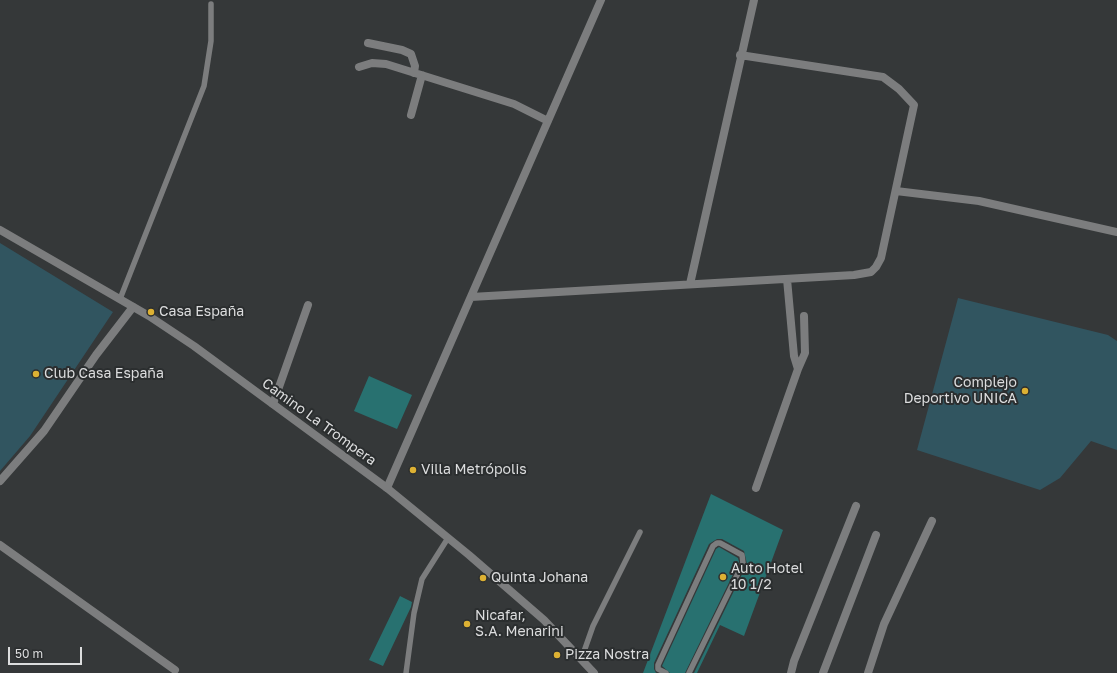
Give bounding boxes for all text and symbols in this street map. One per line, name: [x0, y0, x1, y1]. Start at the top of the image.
place label: Casa España: [159, 304, 244, 320]
marker: Casa España: [146, 307, 156, 317]
place label: Club Casa España: [44, 366, 164, 382]
marker: Club Casa España: [31, 369, 41, 379]
street label: Camino La Trompera: [259, 375, 379, 469]
place label: Complejo Deportivo UNICA: [904, 375, 1017, 408]
marker: Complejo Deportivo UNICA: [1020, 386, 1030, 396]
place label: Villa Metrópolis: [421, 462, 527, 478]
marker: Villa Metrópolis: [408, 465, 418, 475]
place label: Auto Hotel 10 1/2: [731, 561, 803, 594]
place label: Quinta Johana: [491, 570, 588, 586]
marker: Auto Hotel 10 1/2: [718, 572, 728, 582]
marker: Quinta Johana: [478, 573, 488, 583]
place label: Nicafar, S.A. Menarini: [475, 608, 564, 640]
marker: Nicafar, S.A. Menarini: [462, 619, 472, 629]
scale bar: [10, 639, 84, 665]
text: 50 m: [15, 646, 43, 661]
place label: Pizza Nostra: [565, 647, 649, 663]
marker: Pizza Nostra: [552, 650, 562, 660]

